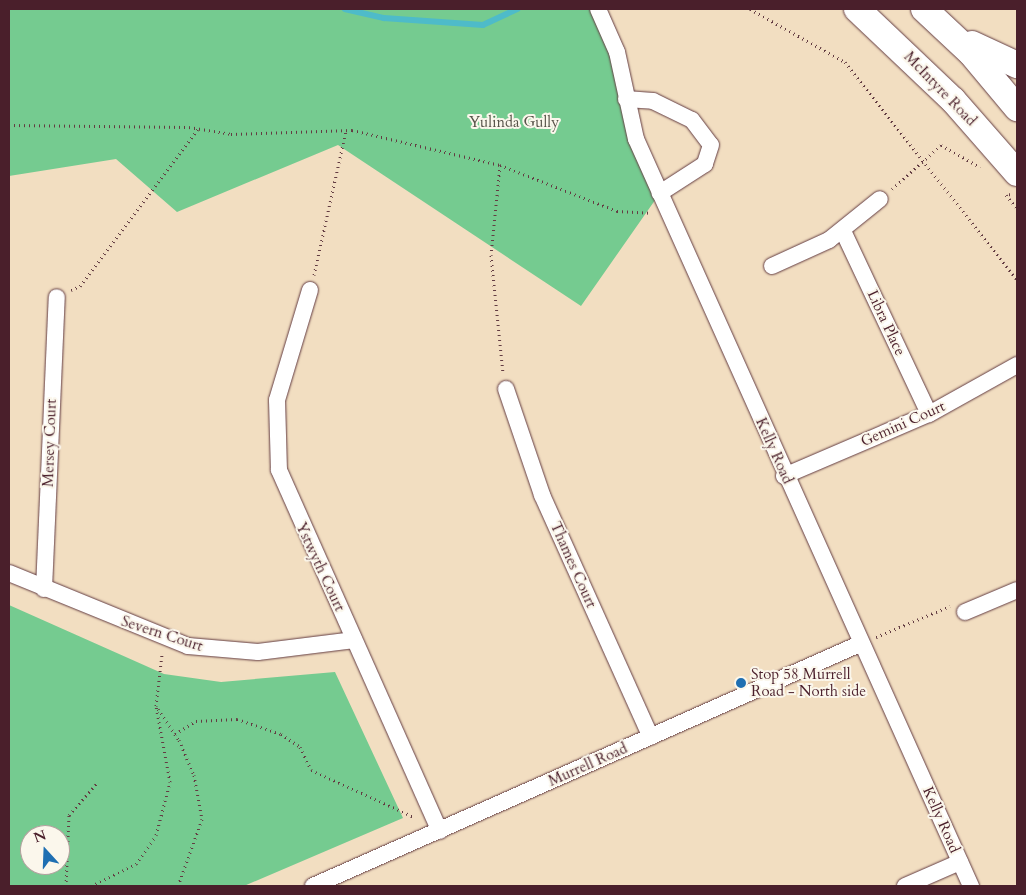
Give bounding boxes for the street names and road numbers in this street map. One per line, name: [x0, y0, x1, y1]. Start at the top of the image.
street label: McIntyre Road: [900, 48, 980, 130]
street label: Libra Place: [863, 287, 909, 359]
street label: Gemini Court: [858, 397, 948, 451]
street label: Mersey Court: [39, 399, 61, 487]
street label: Kelly Road: [751, 415, 797, 487]
street label: Thames Court: [546, 519, 600, 611]
street label: Ystwyth Court: [292, 520, 348, 614]
street label: Severn Court: [119, 612, 205, 656]
street label: Murrell Road: [546, 740, 630, 790]
street label: Kelly Road: [918, 784, 964, 856]

